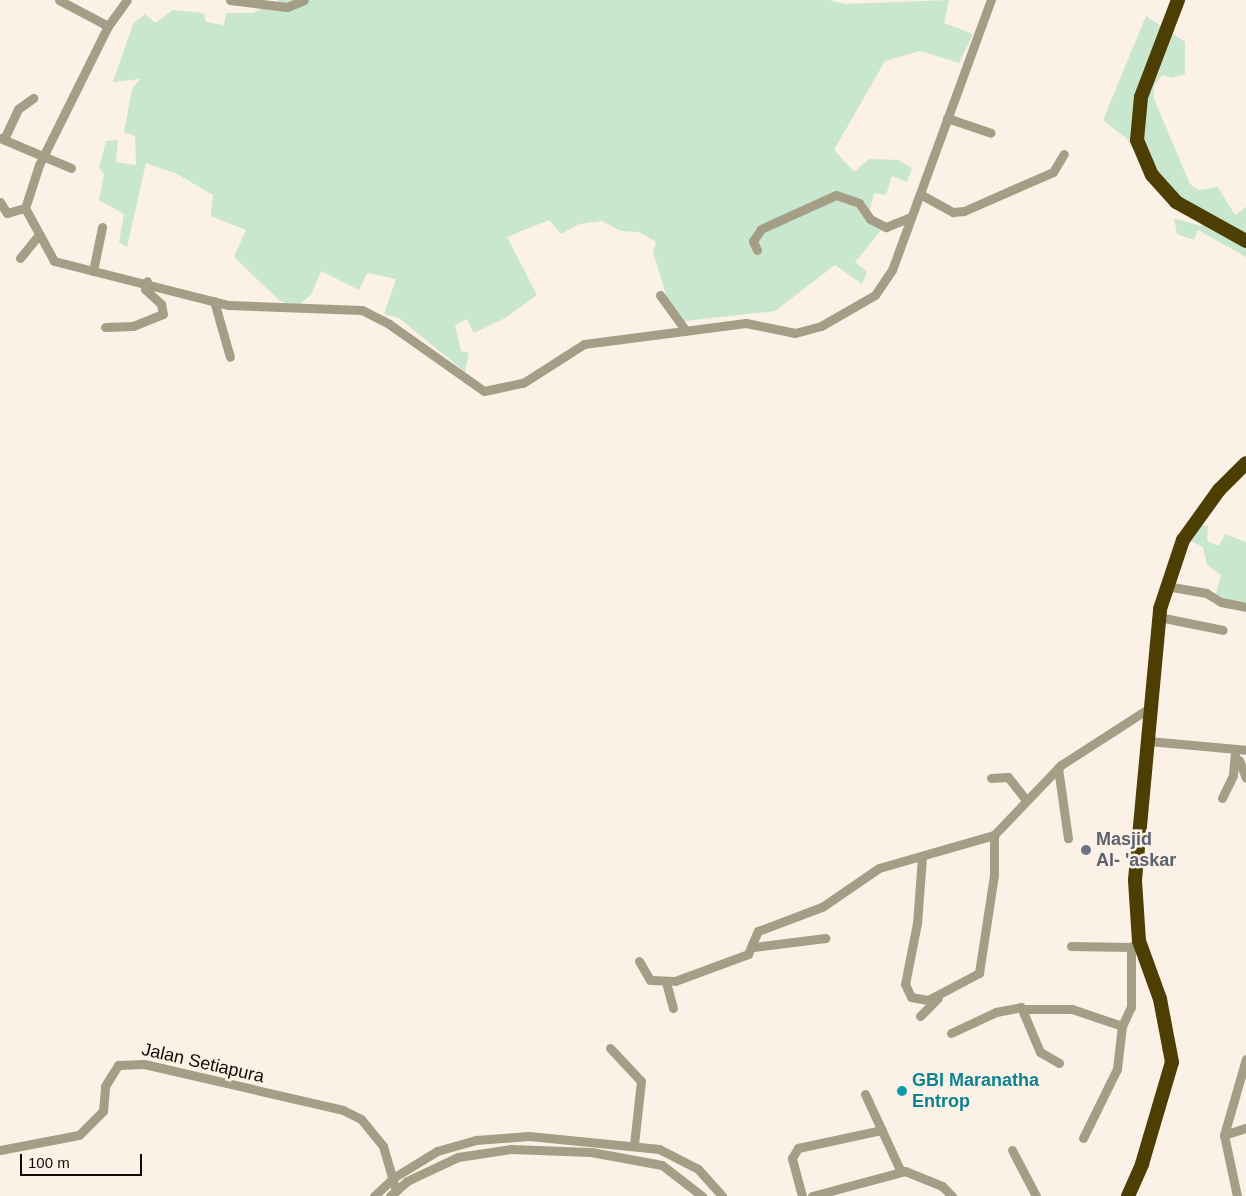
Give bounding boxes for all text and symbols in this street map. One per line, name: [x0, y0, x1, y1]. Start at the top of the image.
place label: Masjid Al- 'askar: [1096, 829, 1176, 872]
marker: Masjid Al- 'askar: [1080, 844, 1092, 856]
street label: Jalan Setiapura: [140, 1038, 266, 1088]
place label: GBI Maranatha Entrop: [912, 1070, 1039, 1112]
marker: GBI Maranatha Entrop: [896, 1085, 908, 1097]
scale bar: [22, 1144, 145, 1176]
text: 100 m: [28, 1154, 70, 1171]

